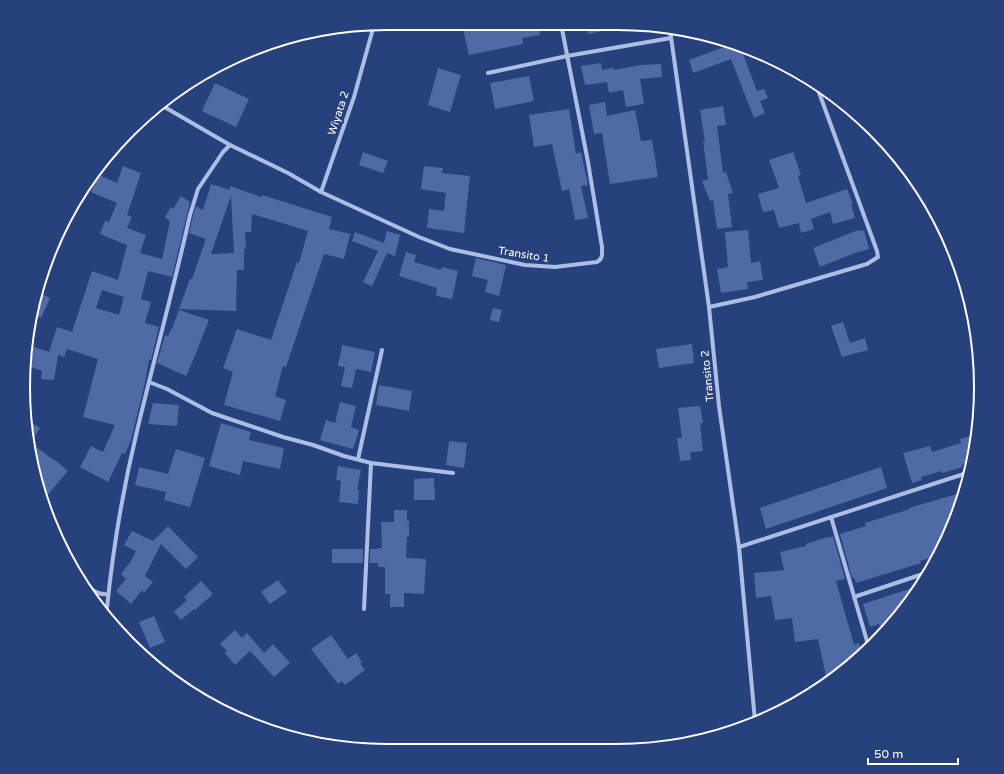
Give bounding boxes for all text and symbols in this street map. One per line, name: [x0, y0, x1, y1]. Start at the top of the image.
street label: Wiyata 2: [325, 89, 352, 137]
street label: Transito 1: [497, 244, 550, 265]
street label: Transito 2: [698, 349, 717, 402]
scale bar: [868, 740, 958, 766]
text: 50 m: [874, 747, 903, 761]

